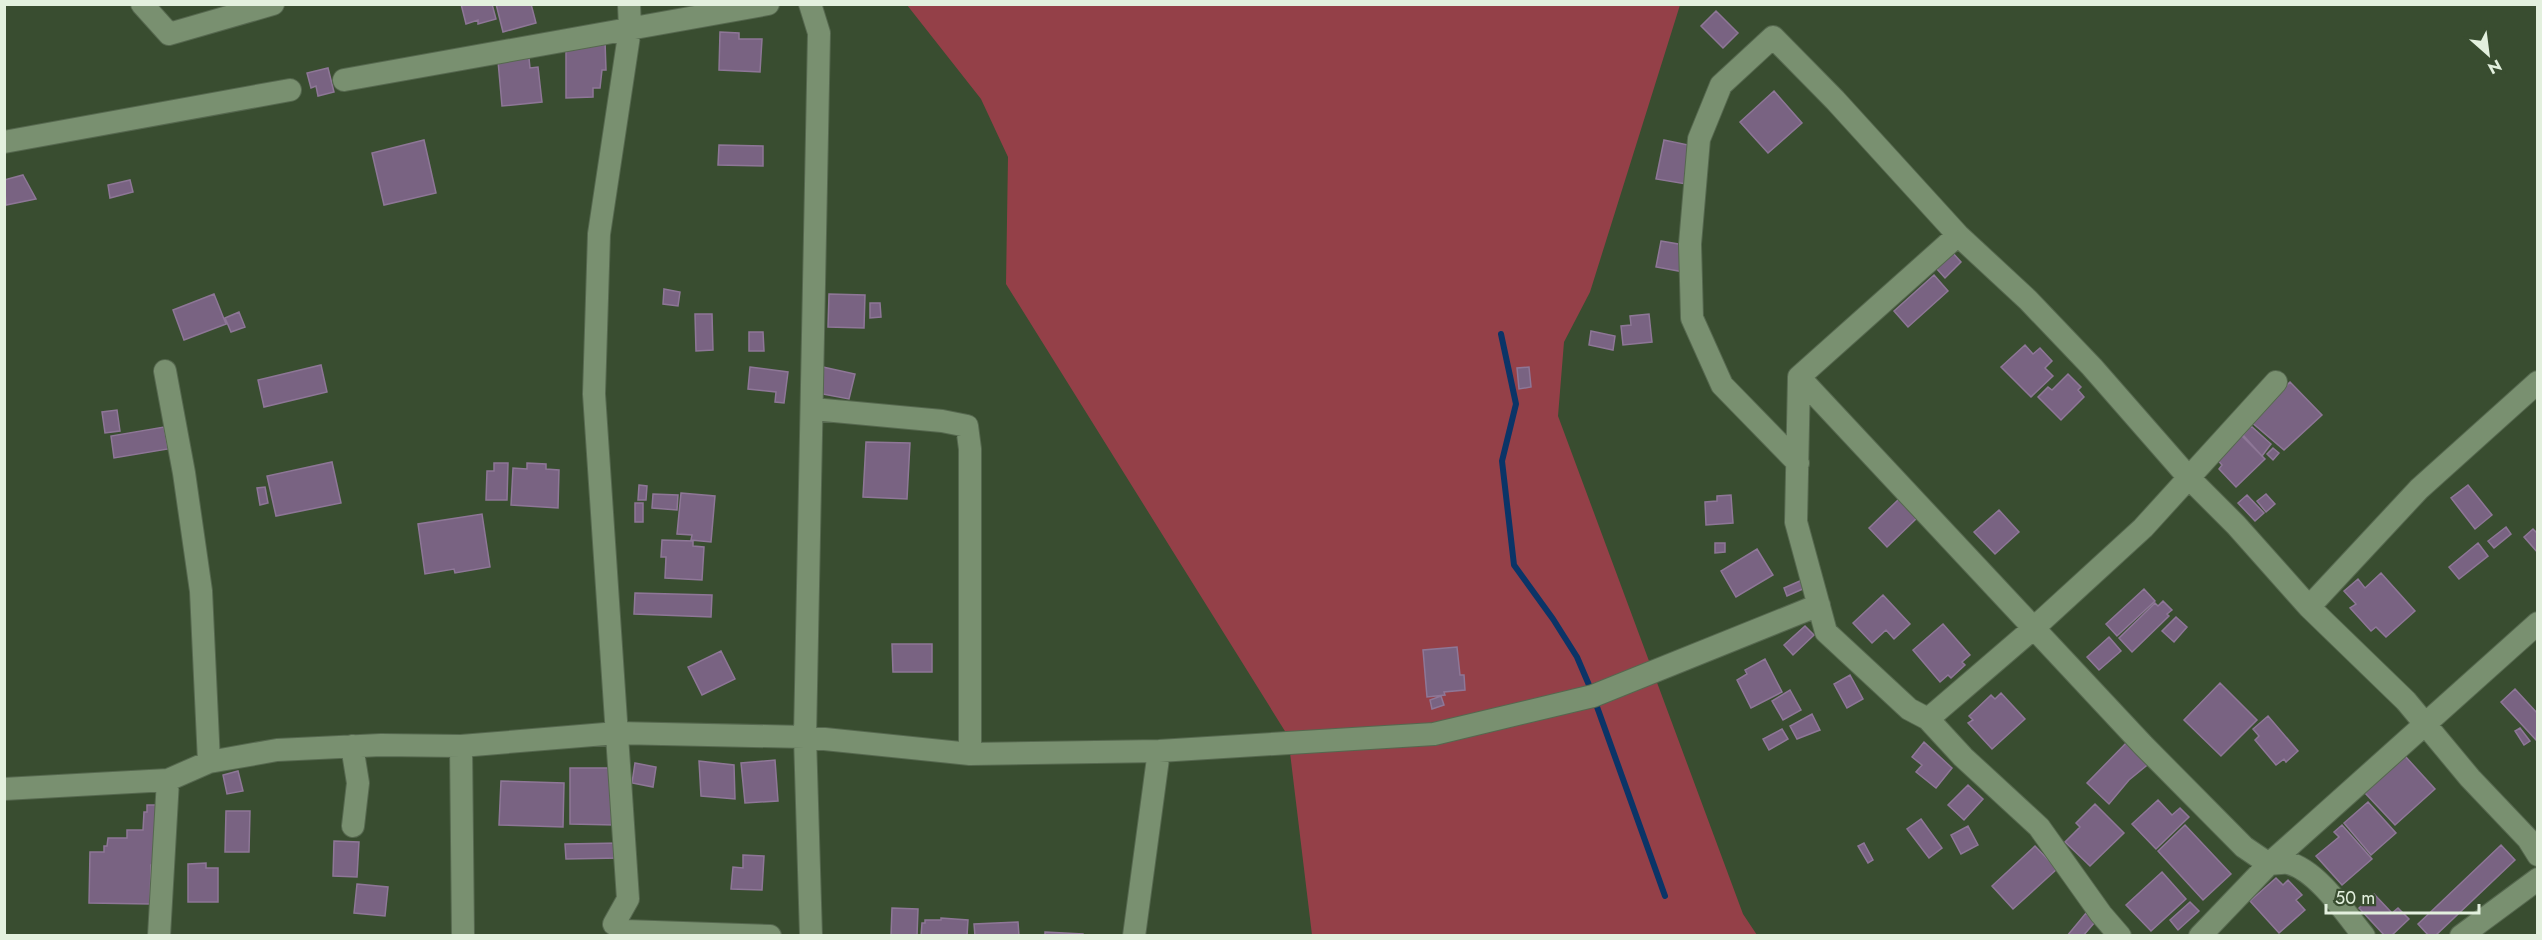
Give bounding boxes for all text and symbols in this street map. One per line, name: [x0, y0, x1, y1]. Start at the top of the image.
north arrow: [2458, 24, 2518, 84]
text: N: [2484, 54, 2506, 80]
scale bar: [2326, 877, 2479, 915]
text: 50 m: [2335, 885, 2375, 911]

